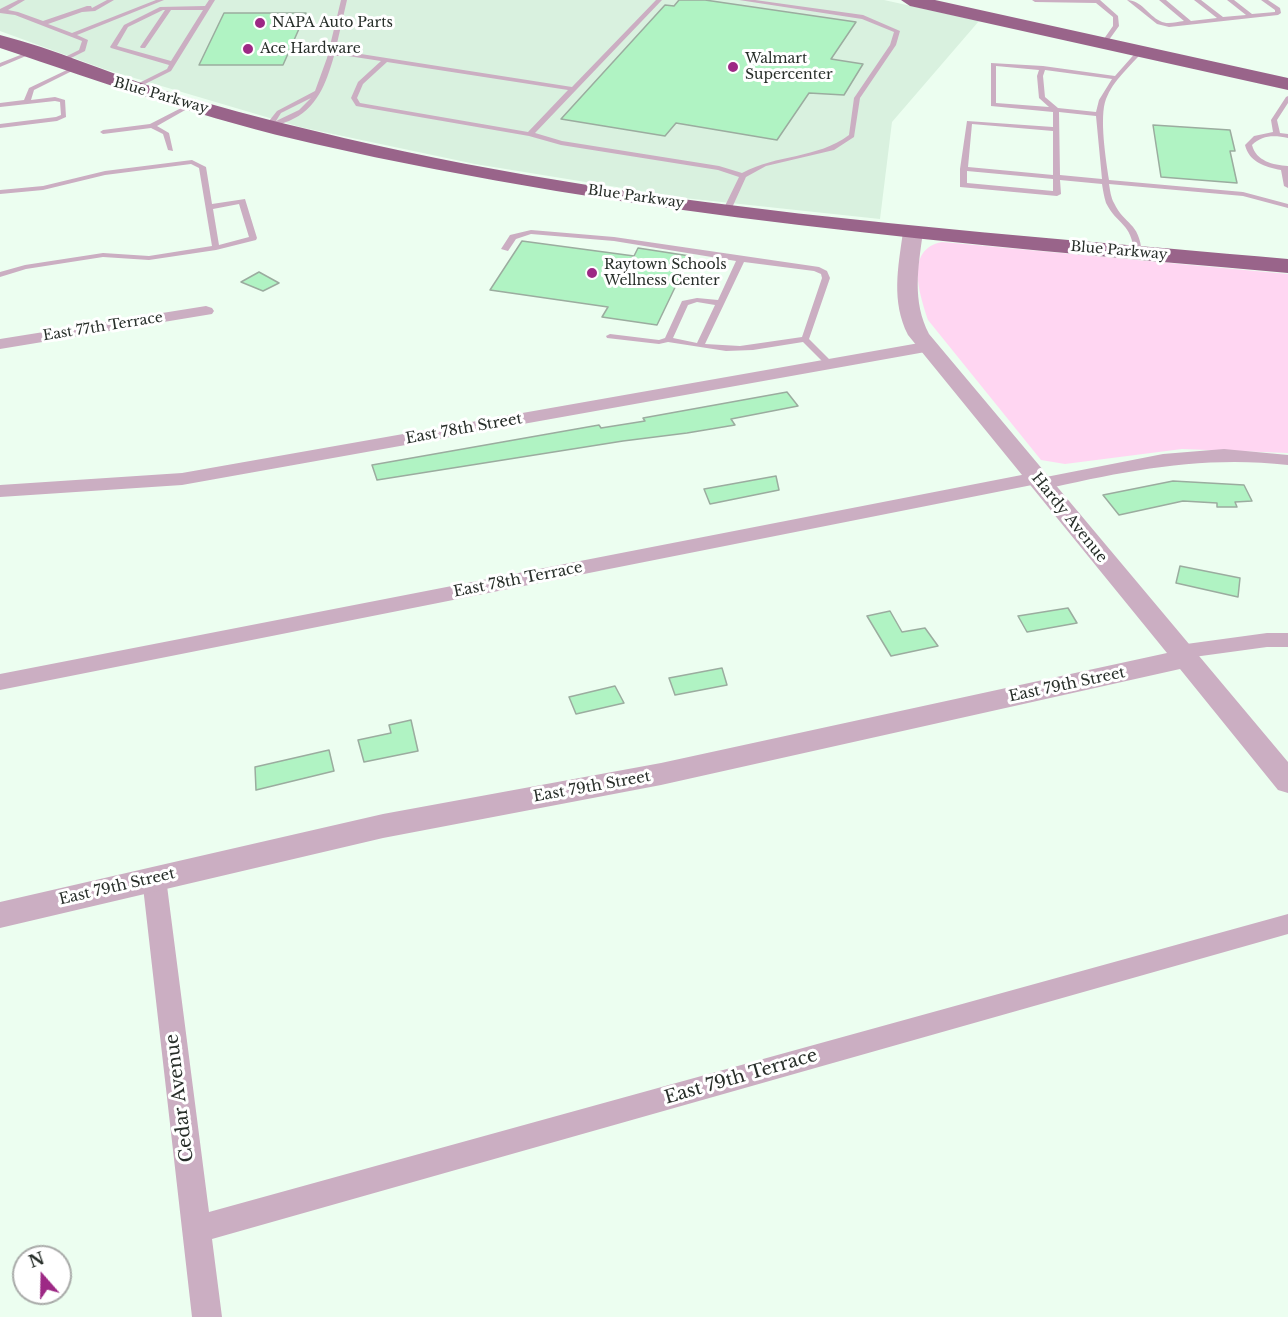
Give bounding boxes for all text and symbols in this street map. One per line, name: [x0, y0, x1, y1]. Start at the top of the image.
place label: NAPA Auto Parts: [272, 15, 393, 31]
marker: NAPA Auto Parts: [253, 16, 267, 30]
place label: Ace Hardware: [260, 41, 361, 57]
marker: Ace Hardware: [241, 42, 255, 56]
place label: Walmart Supercenter: [745, 51, 833, 84]
marker: Walmart Supercenter: [726, 60, 740, 74]
street label: Blue Parkway: [112, 75, 210, 117]
street label: Blue Parkway: [587, 182, 685, 212]
street label: Blue Parkway: [1070, 238, 1168, 264]
place label: Raytown Schools Wellness Center: [604, 257, 727, 290]
marker: Raytown Schools Wellness Center: [585, 266, 599, 280]
street label: East 77th Terrace: [42, 309, 164, 345]
street label: East 78th Street: [404, 410, 524, 448]
street label: Hardy Avenue: [1027, 470, 1111, 566]
street label: East 78th Terrace: [452, 559, 584, 601]
street label: East 79th Street: [1007, 664, 1127, 706]
street label: East 79th Street: [532, 768, 652, 806]
street label: East 79th Street: [57, 865, 177, 909]
street label: Cedar Avenue: [161, 1033, 199, 1163]
street label: East 79th Terrace: [662, 1045, 820, 1109]
north arrow: [12, 1245, 72, 1305]
text: N: [26, 1248, 47, 1272]

